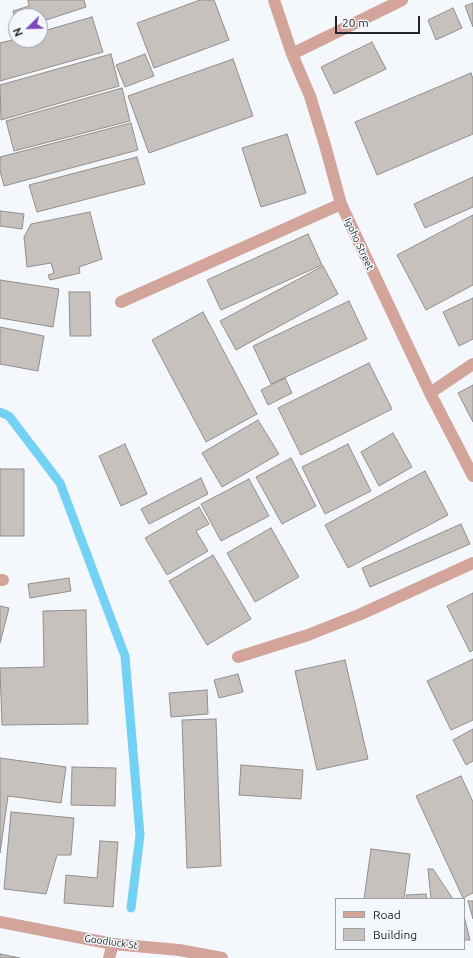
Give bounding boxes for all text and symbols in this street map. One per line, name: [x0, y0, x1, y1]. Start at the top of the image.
north arrow: [8, 8, 48, 48]
scale bar: [337, 8, 422, 34]
text: 20 m: [342, 16, 369, 29]
text: N: [11, 26, 25, 38]
street label: Igoho Street: [342, 216, 376, 272]
legend: [335, 898, 465, 950]
text: Road: [373, 908, 401, 921]
text: Building: [373, 928, 417, 941]
street label: Goodluck St: [84, 932, 138, 952]

